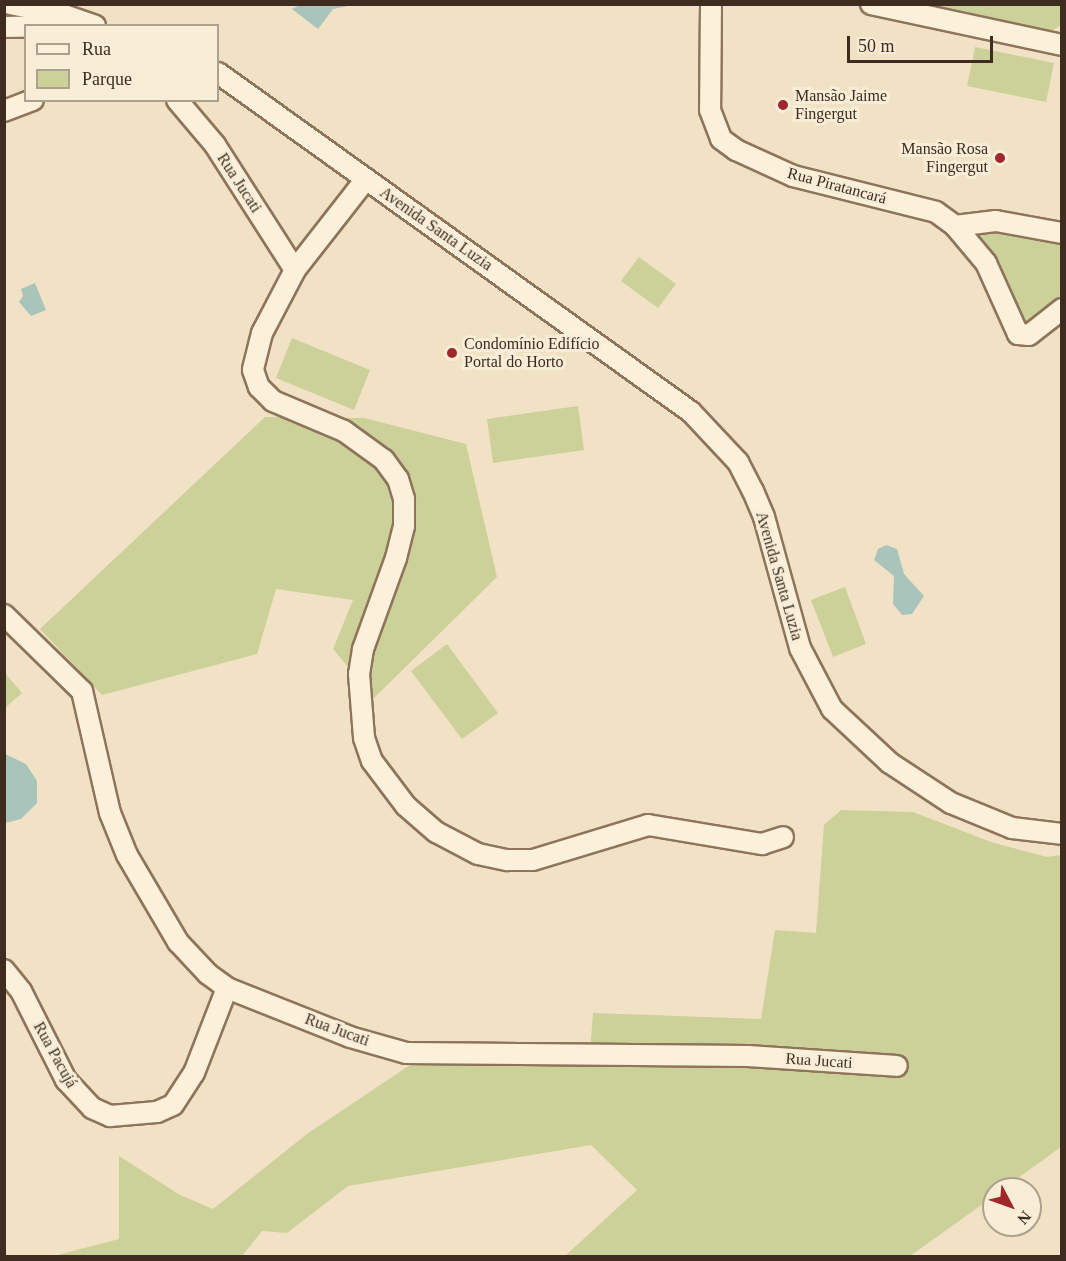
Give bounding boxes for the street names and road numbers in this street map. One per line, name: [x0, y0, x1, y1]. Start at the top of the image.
street label: Rua Jucati: [213, 150, 265, 216]
street label: Rua Piratancará: [785, 164, 889, 208]
street label: Avenida Santa Luzia: [376, 183, 496, 275]
street label: Avenida Santa Luzia: [751, 509, 807, 643]
street label: Rua Jucati: [302, 1010, 372, 1050]
street label: Rua Pacujá: [29, 1019, 81, 1091]
street label: Rua Jucati: [785, 1049, 853, 1073]

